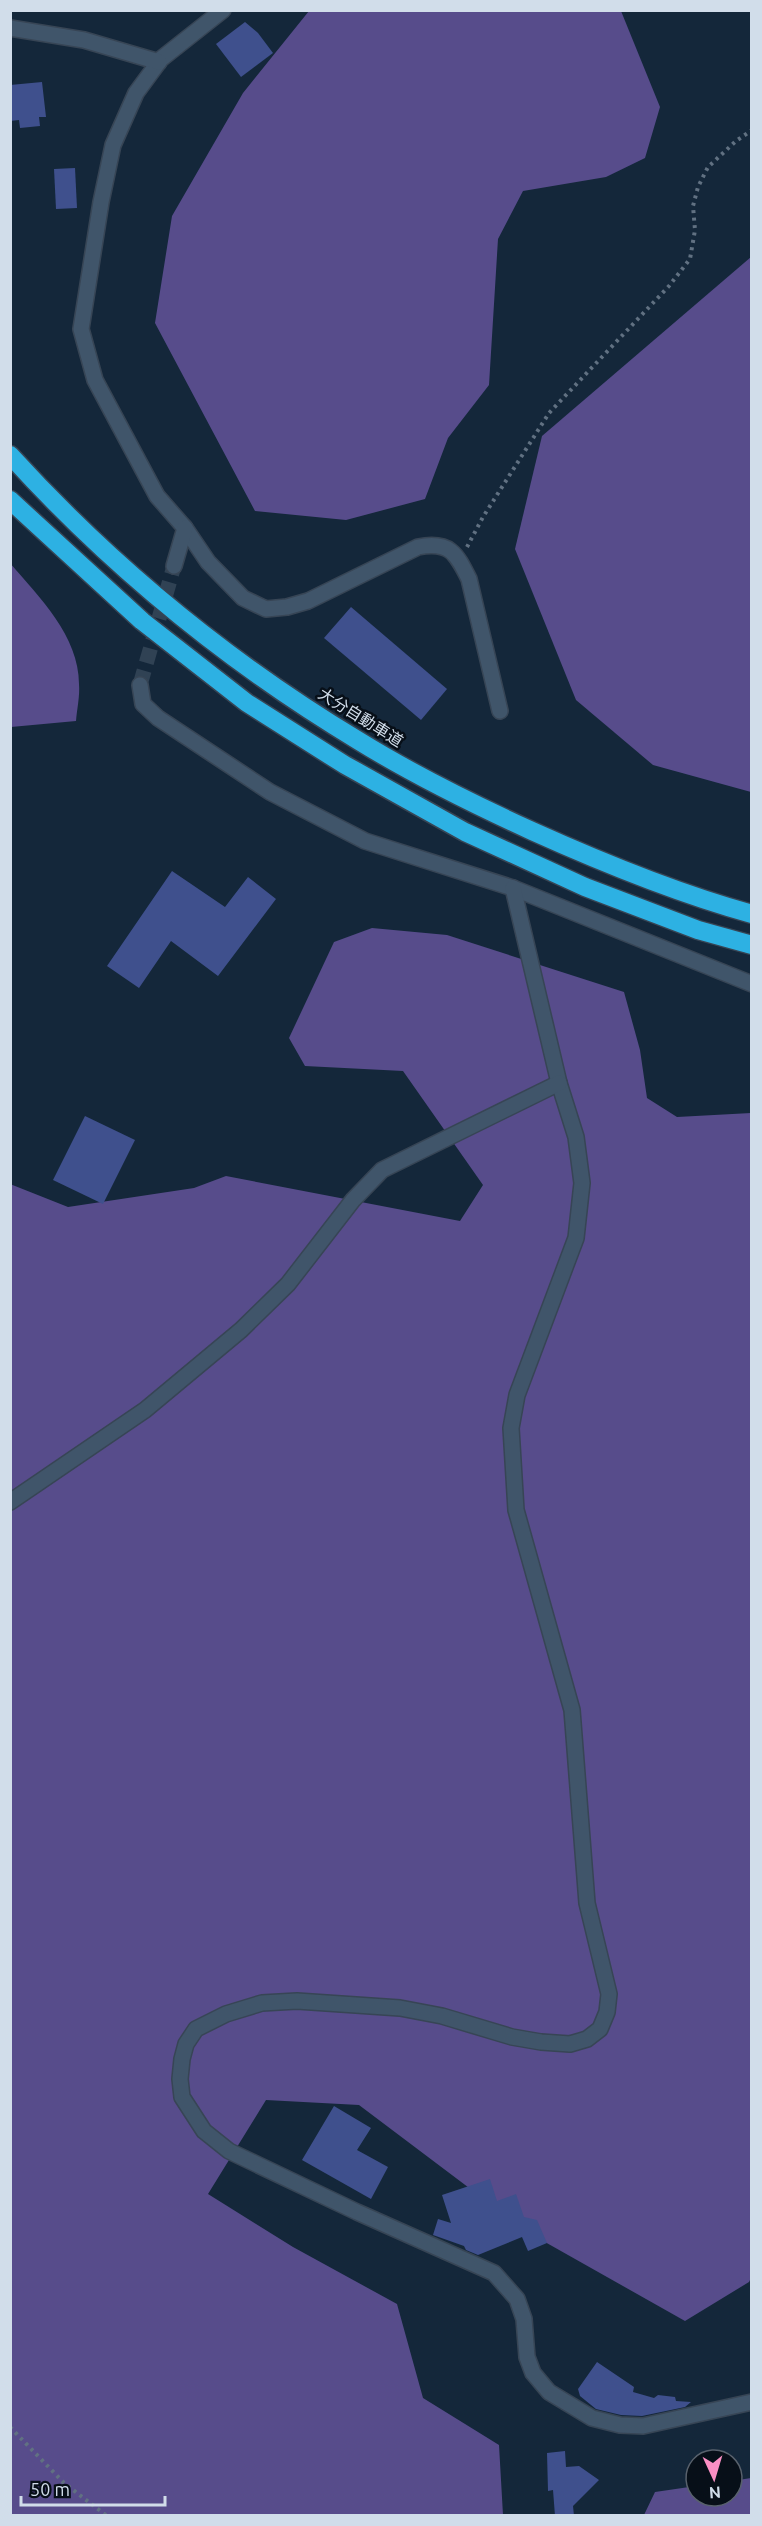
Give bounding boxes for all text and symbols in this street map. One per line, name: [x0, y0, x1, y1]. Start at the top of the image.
street label: 大分自動車道: [316, 684, 406, 750]
north arrow: [684, 2448, 744, 2508]
scale bar: [21, 2469, 165, 2507]
text: 50 m: [30, 2479, 70, 2499]
text: N: [708, 2484, 722, 2502]

